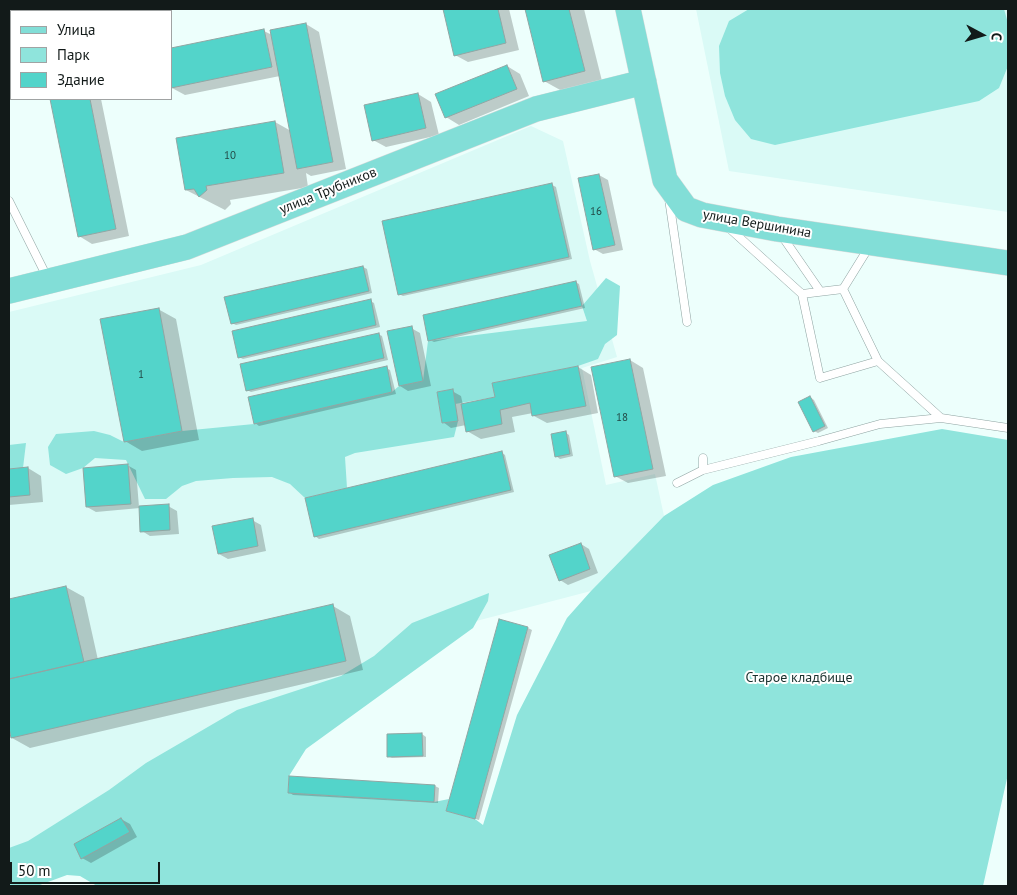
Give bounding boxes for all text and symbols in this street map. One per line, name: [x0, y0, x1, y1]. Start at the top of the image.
legend: [10, 10, 172, 100]
north arrow: [957, 10, 1007, 60]
text: Улица: [57, 20, 95, 39]
text: С: [988, 32, 1006, 41]
text: Парк: [57, 45, 90, 64]
text: Здание: [57, 70, 105, 89]
house number: 10: [224, 149, 236, 163]
street label: улица Трубников: [277, 164, 379, 218]
house number: 16: [590, 205, 602, 219]
street label: улица Вершинина: [701, 206, 813, 242]
house number: 1: [138, 368, 144, 382]
house number: 18: [616, 411, 628, 425]
park label: Старое кладбище: [745, 670, 853, 686]
scale bar: [12, 852, 162, 884]
text: 50 m: [18, 861, 51, 880]

